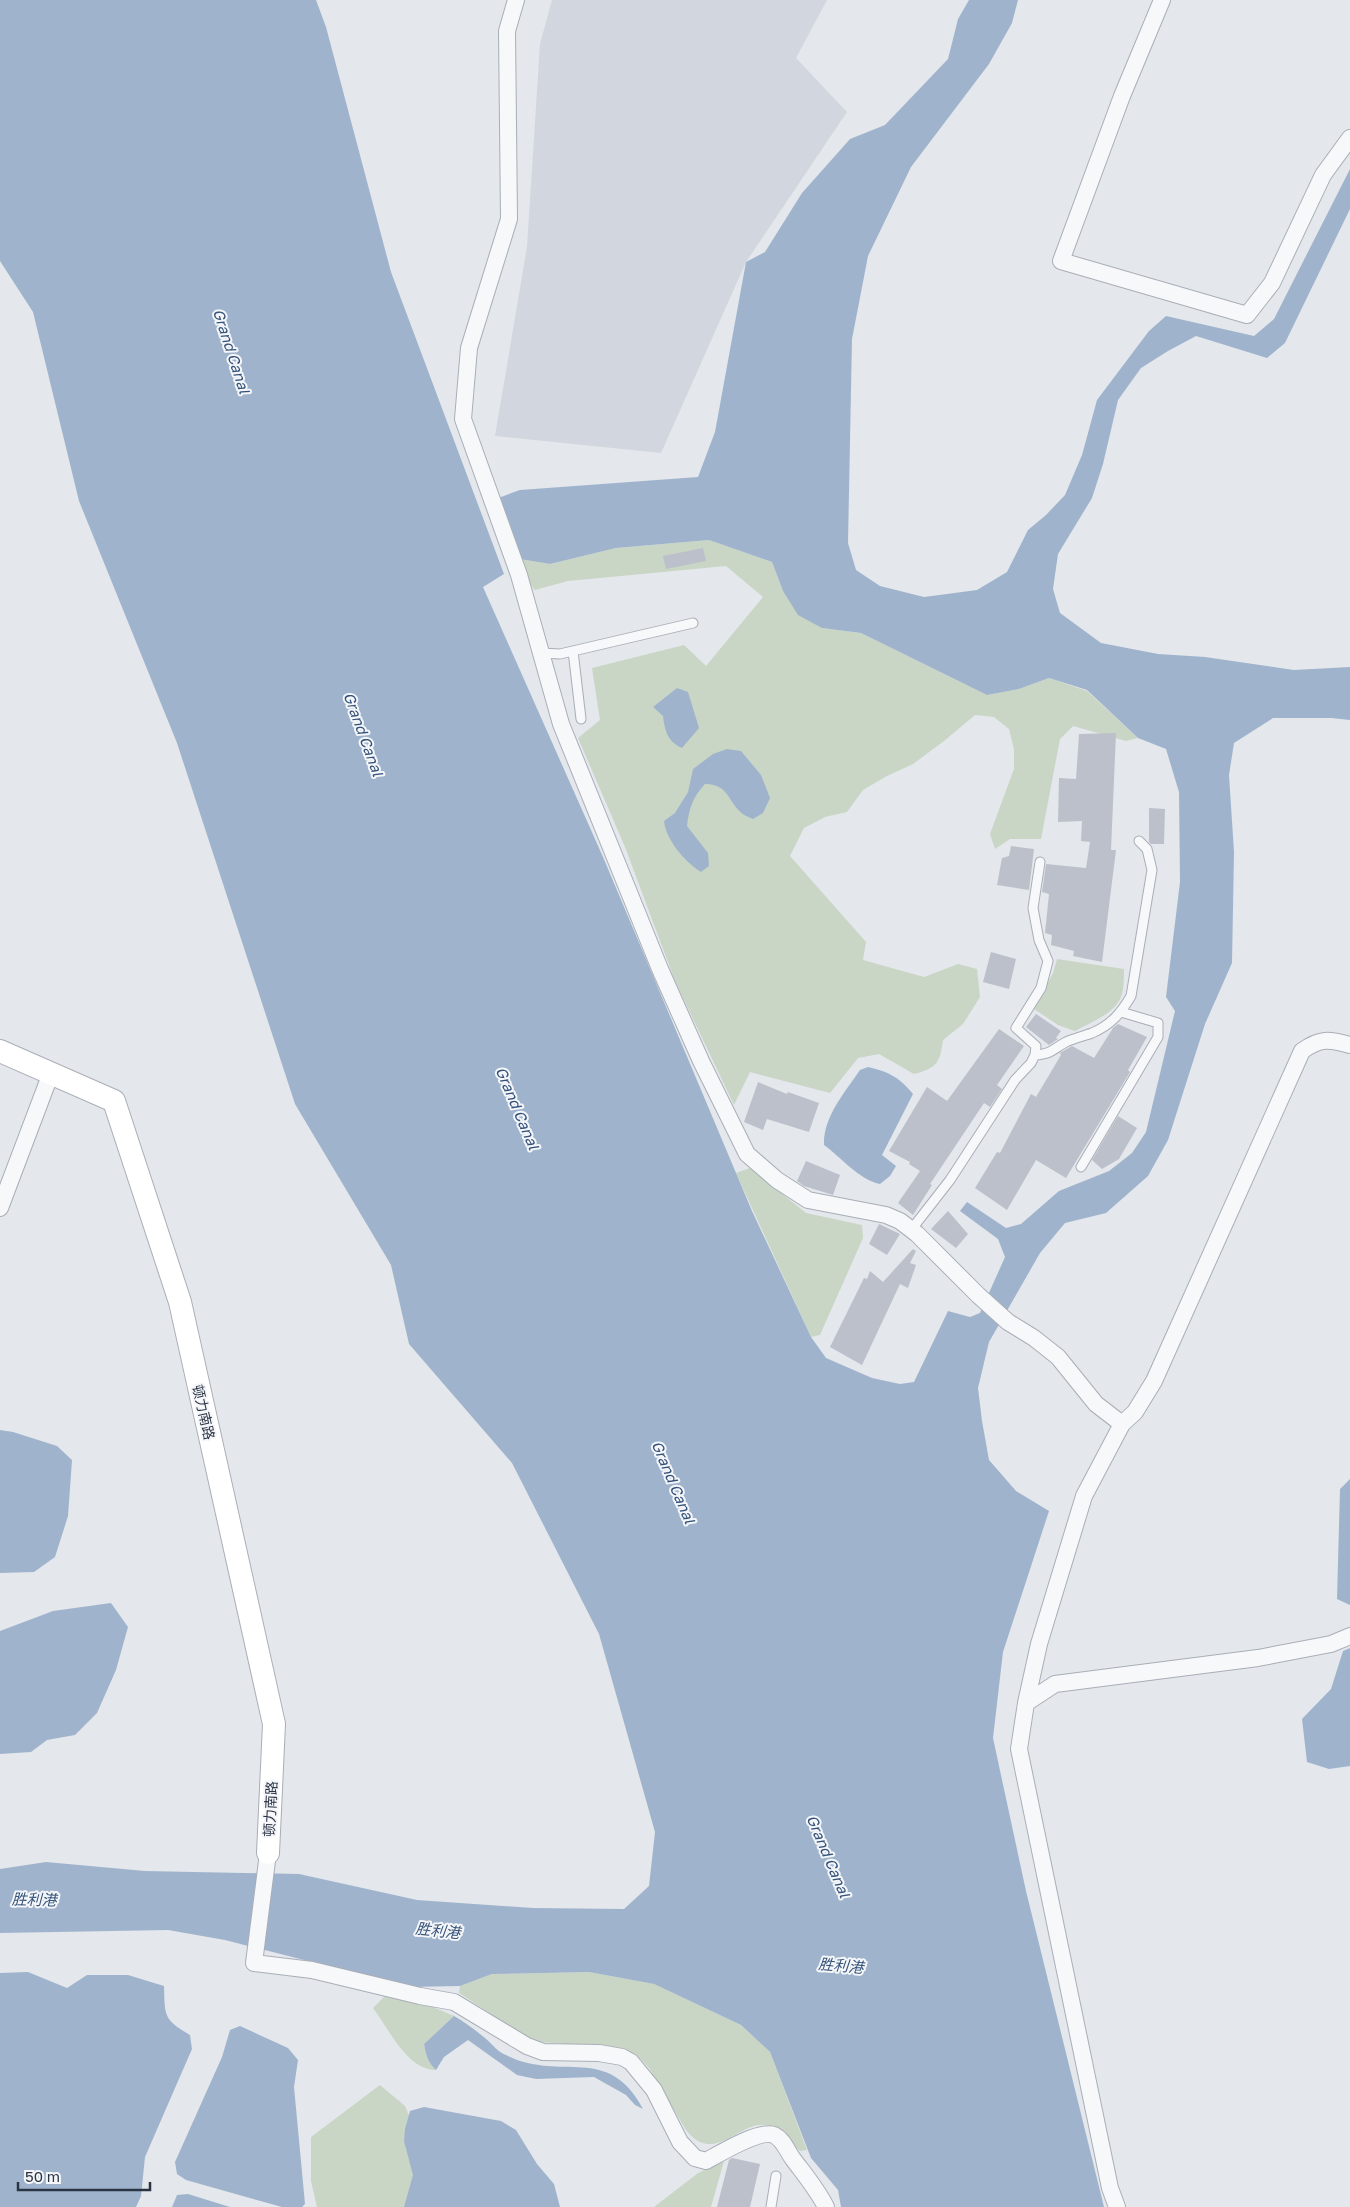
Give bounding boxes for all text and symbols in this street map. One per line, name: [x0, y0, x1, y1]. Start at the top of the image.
water label: Grand Canal: [210, 306, 255, 397]
water label: Grand Canal: [340, 690, 388, 780]
water label: Grand Canal: [492, 1064, 544, 1153]
street label: 顿力南路: [189, 1383, 219, 1441]
water label: Grand Canal: [648, 1438, 700, 1527]
street label: 顿力南路: [260, 1781, 280, 1837]
water label: Grand Canal: [803, 1812, 855, 1901]
water label: 胜利港: [11, 1890, 59, 1908]
water label: 胜利港: [415, 1919, 463, 1942]
water label: 胜利港: [818, 1954, 866, 1976]
scale bar: [18, 2160, 150, 2192]
text: 50 m: [25, 2167, 60, 2185]

